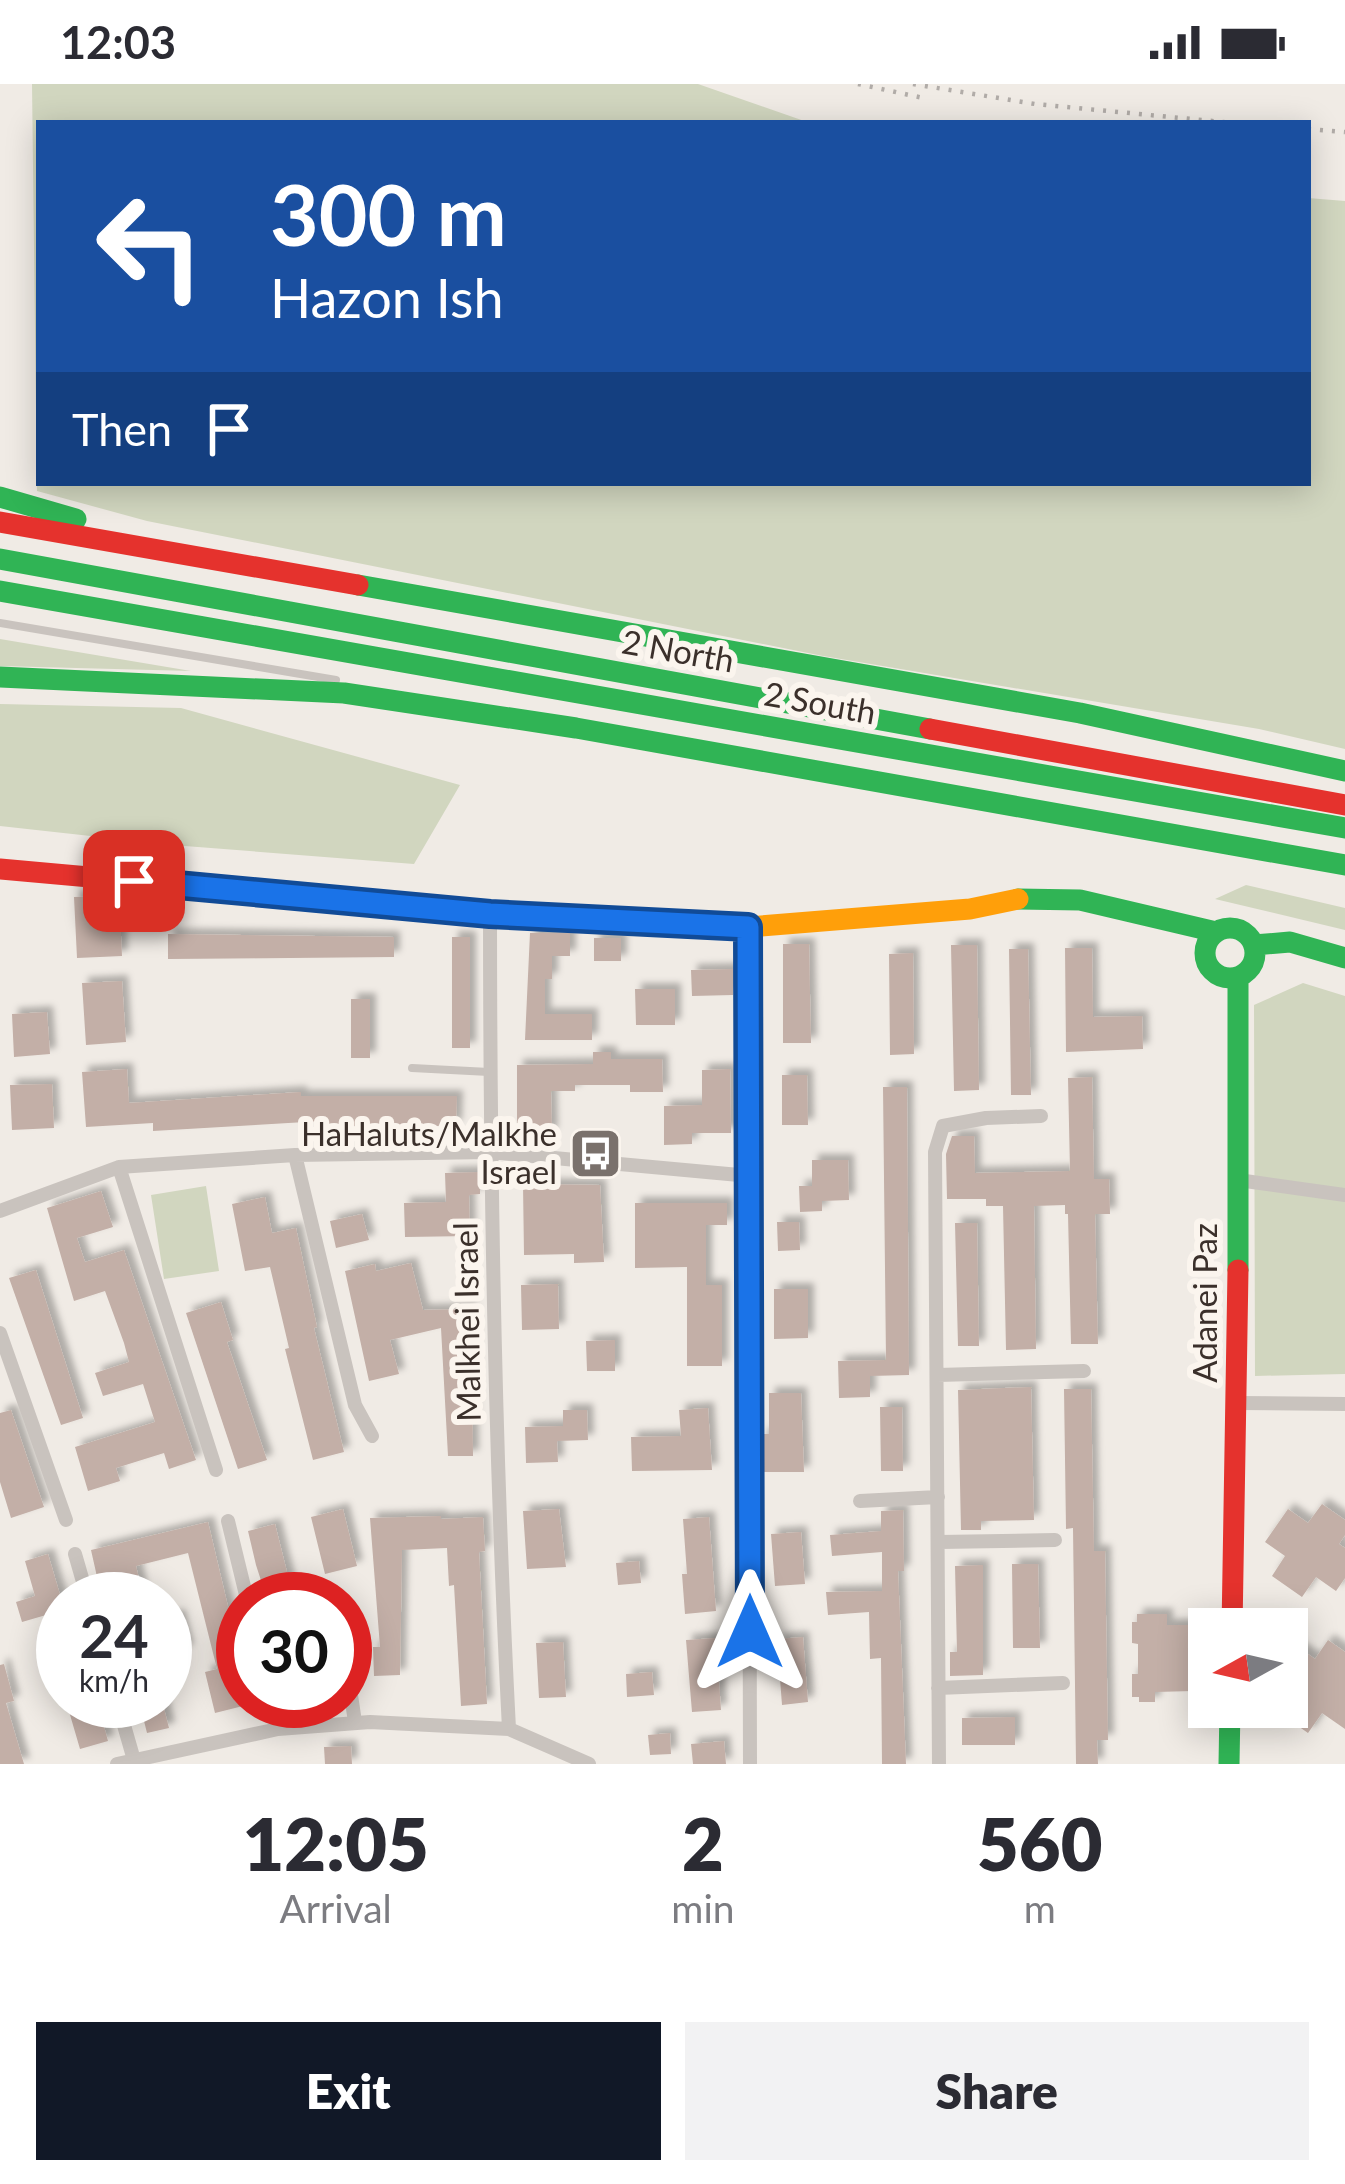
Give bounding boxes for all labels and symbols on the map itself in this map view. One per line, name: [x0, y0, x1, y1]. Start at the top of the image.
street label: 2 North: [619, 620, 737, 680]
street label: 2 South: [761, 673, 879, 732]
pin: [83, 830, 185, 932]
place label: HaHaluts/Malkhe Israel: [301, 1113, 557, 1191]
bus stop icon: HaHaluts/Malkhe Israel: [568, 1125, 624, 1181]
street label: Malkhei Israel: [444, 1222, 488, 1422]
street label: Adanei Paz: [1184, 1223, 1224, 1383]
position arrow: [687, 1569, 813, 1695]
speed limit sign: 30: [216, 1572, 372, 1728]
north arrow: [1188, 1608, 1308, 1728]

